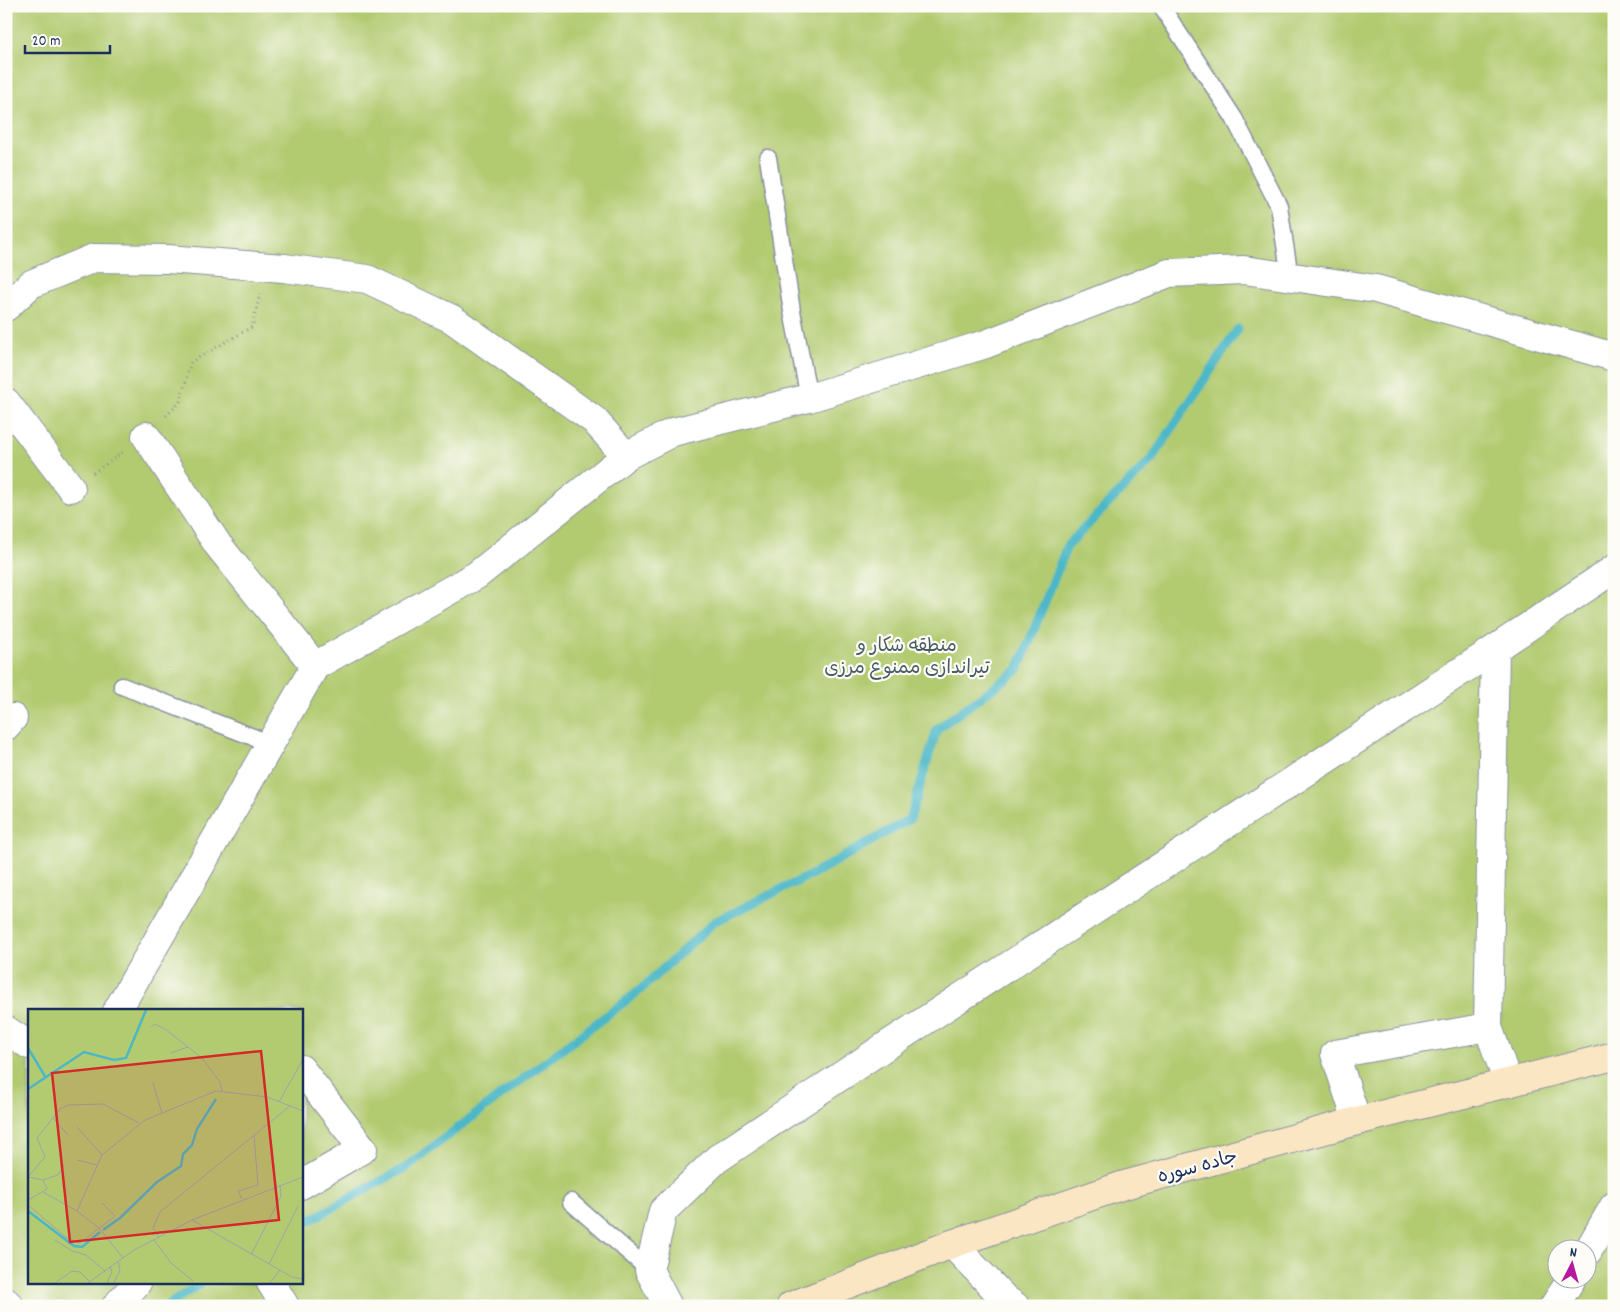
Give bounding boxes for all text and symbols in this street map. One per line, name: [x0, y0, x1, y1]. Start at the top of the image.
scale bar: [25, 22, 110, 54]
text: 20 m: [32, 31, 60, 53]
park label: منطقه شکار و تیراندازی ممنوع مرزی: [824, 634, 990, 683]
inset map: [28, 1009, 302, 1284]
street label: جاده سوره: [1155, 1145, 1241, 1192]
north arrow: [1548, 1240, 1598, 1290]
text: N: [1569, 1243, 1578, 1263]

